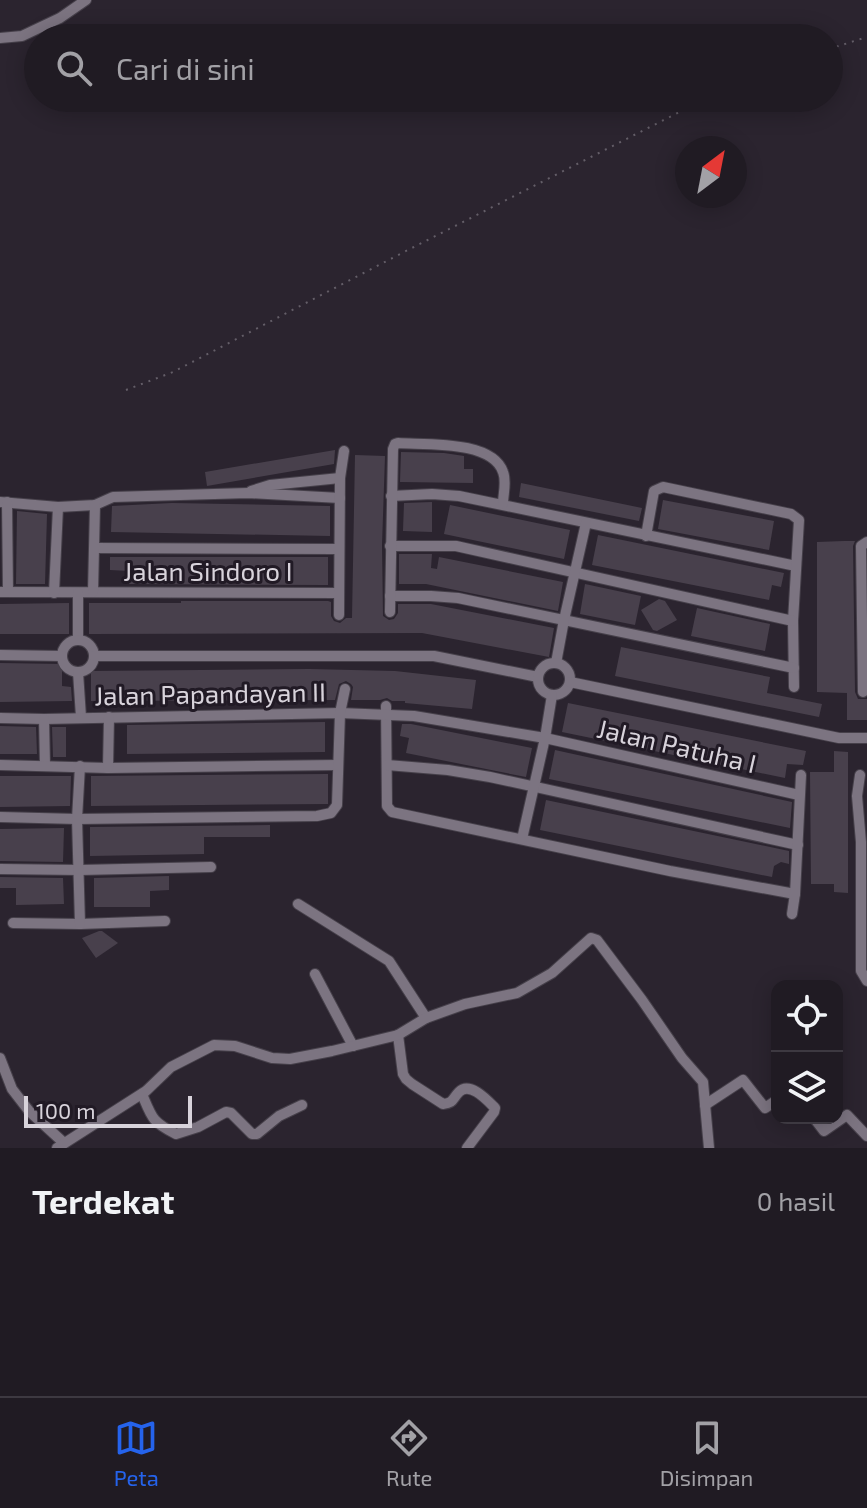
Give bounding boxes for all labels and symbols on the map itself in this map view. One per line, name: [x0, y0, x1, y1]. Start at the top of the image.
north arrow: [675, 136, 747, 208]
street label: Jalan Sindoro I: [123, 555, 293, 586]
street label: Jalan Papandayan II: [94, 675, 326, 711]
street label: Jalan Patuha I: [594, 712, 760, 778]
scale bar: [24, 1092, 192, 1128]

